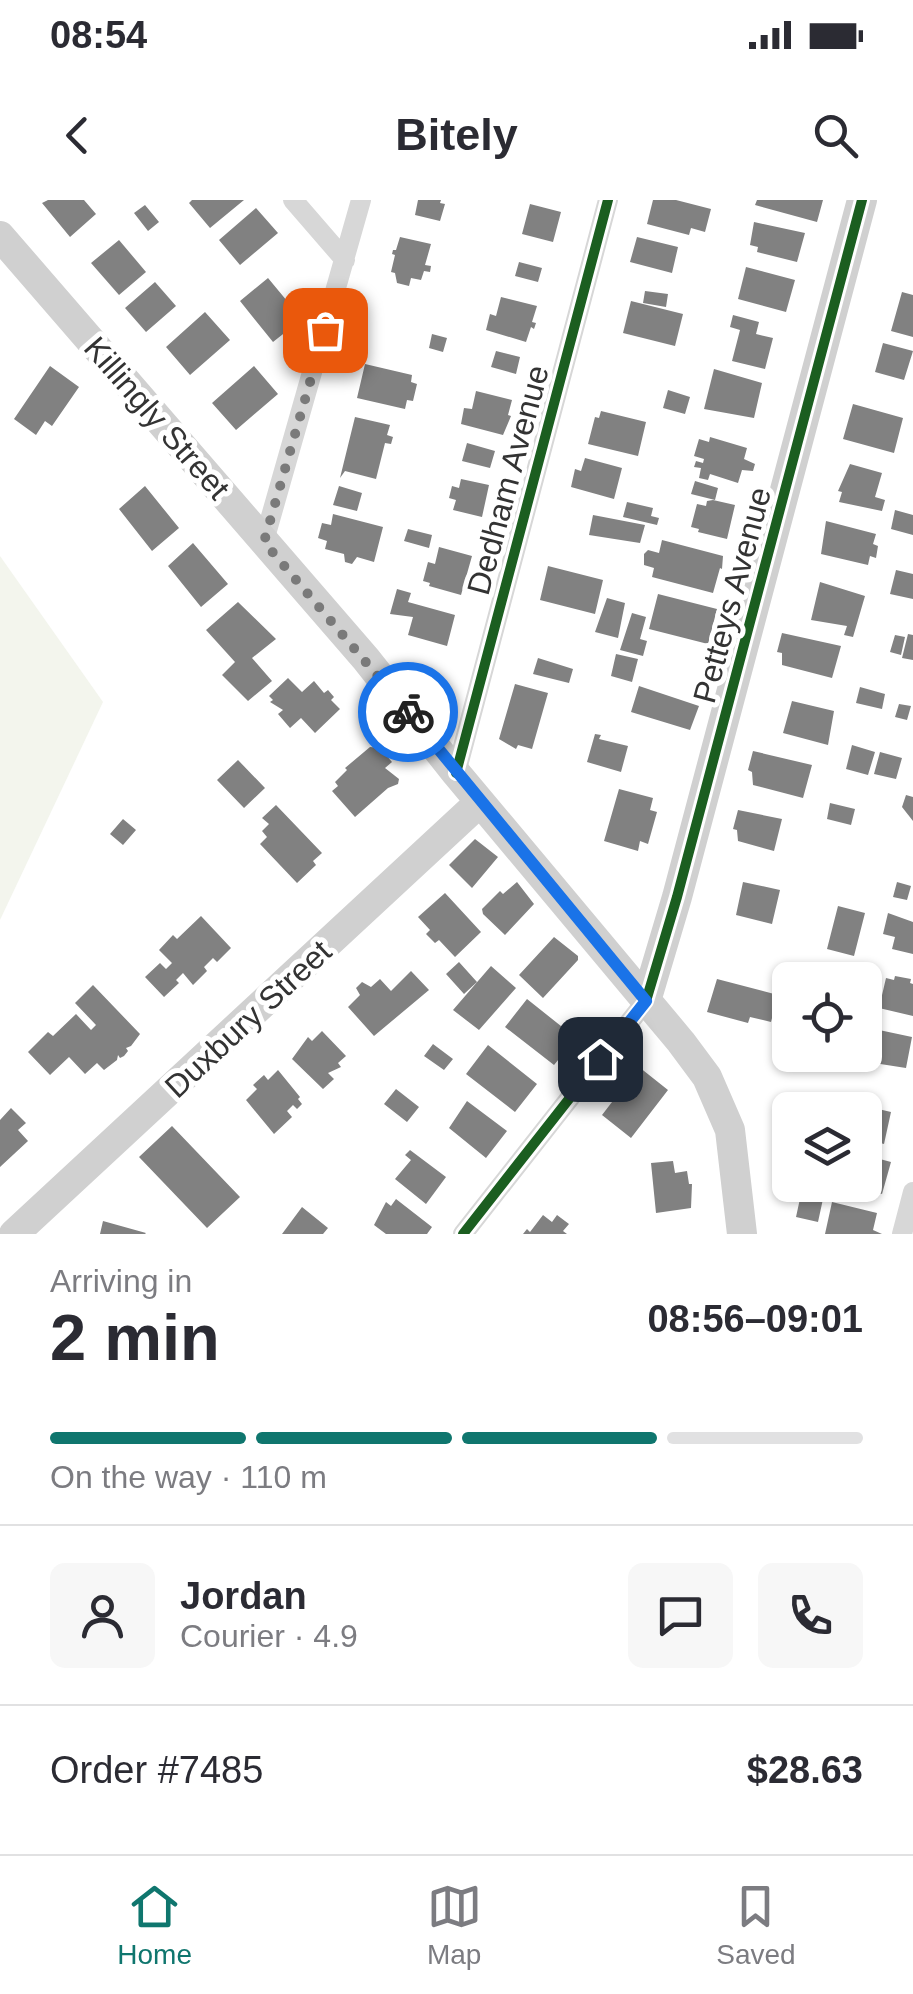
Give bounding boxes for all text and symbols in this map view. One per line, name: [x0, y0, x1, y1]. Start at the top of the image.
text: 08:54: [50, 14, 147, 56]
icon: back: [50, 108, 105, 163]
icon: search: [808, 108, 863, 163]
text: Bitely: [395, 109, 518, 160]
pin: [283, 288, 368, 373]
icon: bag: [298, 303, 353, 358]
street label: Killingly Street: [77, 330, 237, 506]
street label: Dedham Avenue: [460, 361, 556, 599]
street label: Petteys Avenue: [686, 483, 778, 707]
courier: [358, 662, 458, 762]
icon: bike: [381, 685, 436, 740]
street label: Duxbury Street: [158, 933, 338, 1105]
map controls: [772, 962, 882, 1202]
button: locate: [772, 962, 882, 1072]
pin: [558, 1017, 643, 1102]
icon: home: [573, 1032, 628, 1087]
button: layers: [772, 1092, 882, 1202]
text: Arriving in: [50, 1263, 192, 1299]
text: 08:56–09:01: [647, 1298, 863, 1340]
text: 2 min: [50, 1301, 220, 1374]
text: On the way · 110 m: [50, 1459, 327, 1495]
button: person: [50, 1563, 155, 1668]
button: chat: [628, 1563, 733, 1668]
button: phone: [758, 1563, 863, 1668]
text: Jordan: [180, 1575, 307, 1617]
text: Courier · 4.9: [180, 1618, 358, 1654]
text: Order #7485: [50, 1749, 263, 1791]
text: $28.63: [747, 1749, 863, 1791]
tab: Home: [117, 1879, 192, 1971]
tab: Map: [427, 1879, 482, 1971]
tab: Saved: [716, 1879, 796, 1971]

